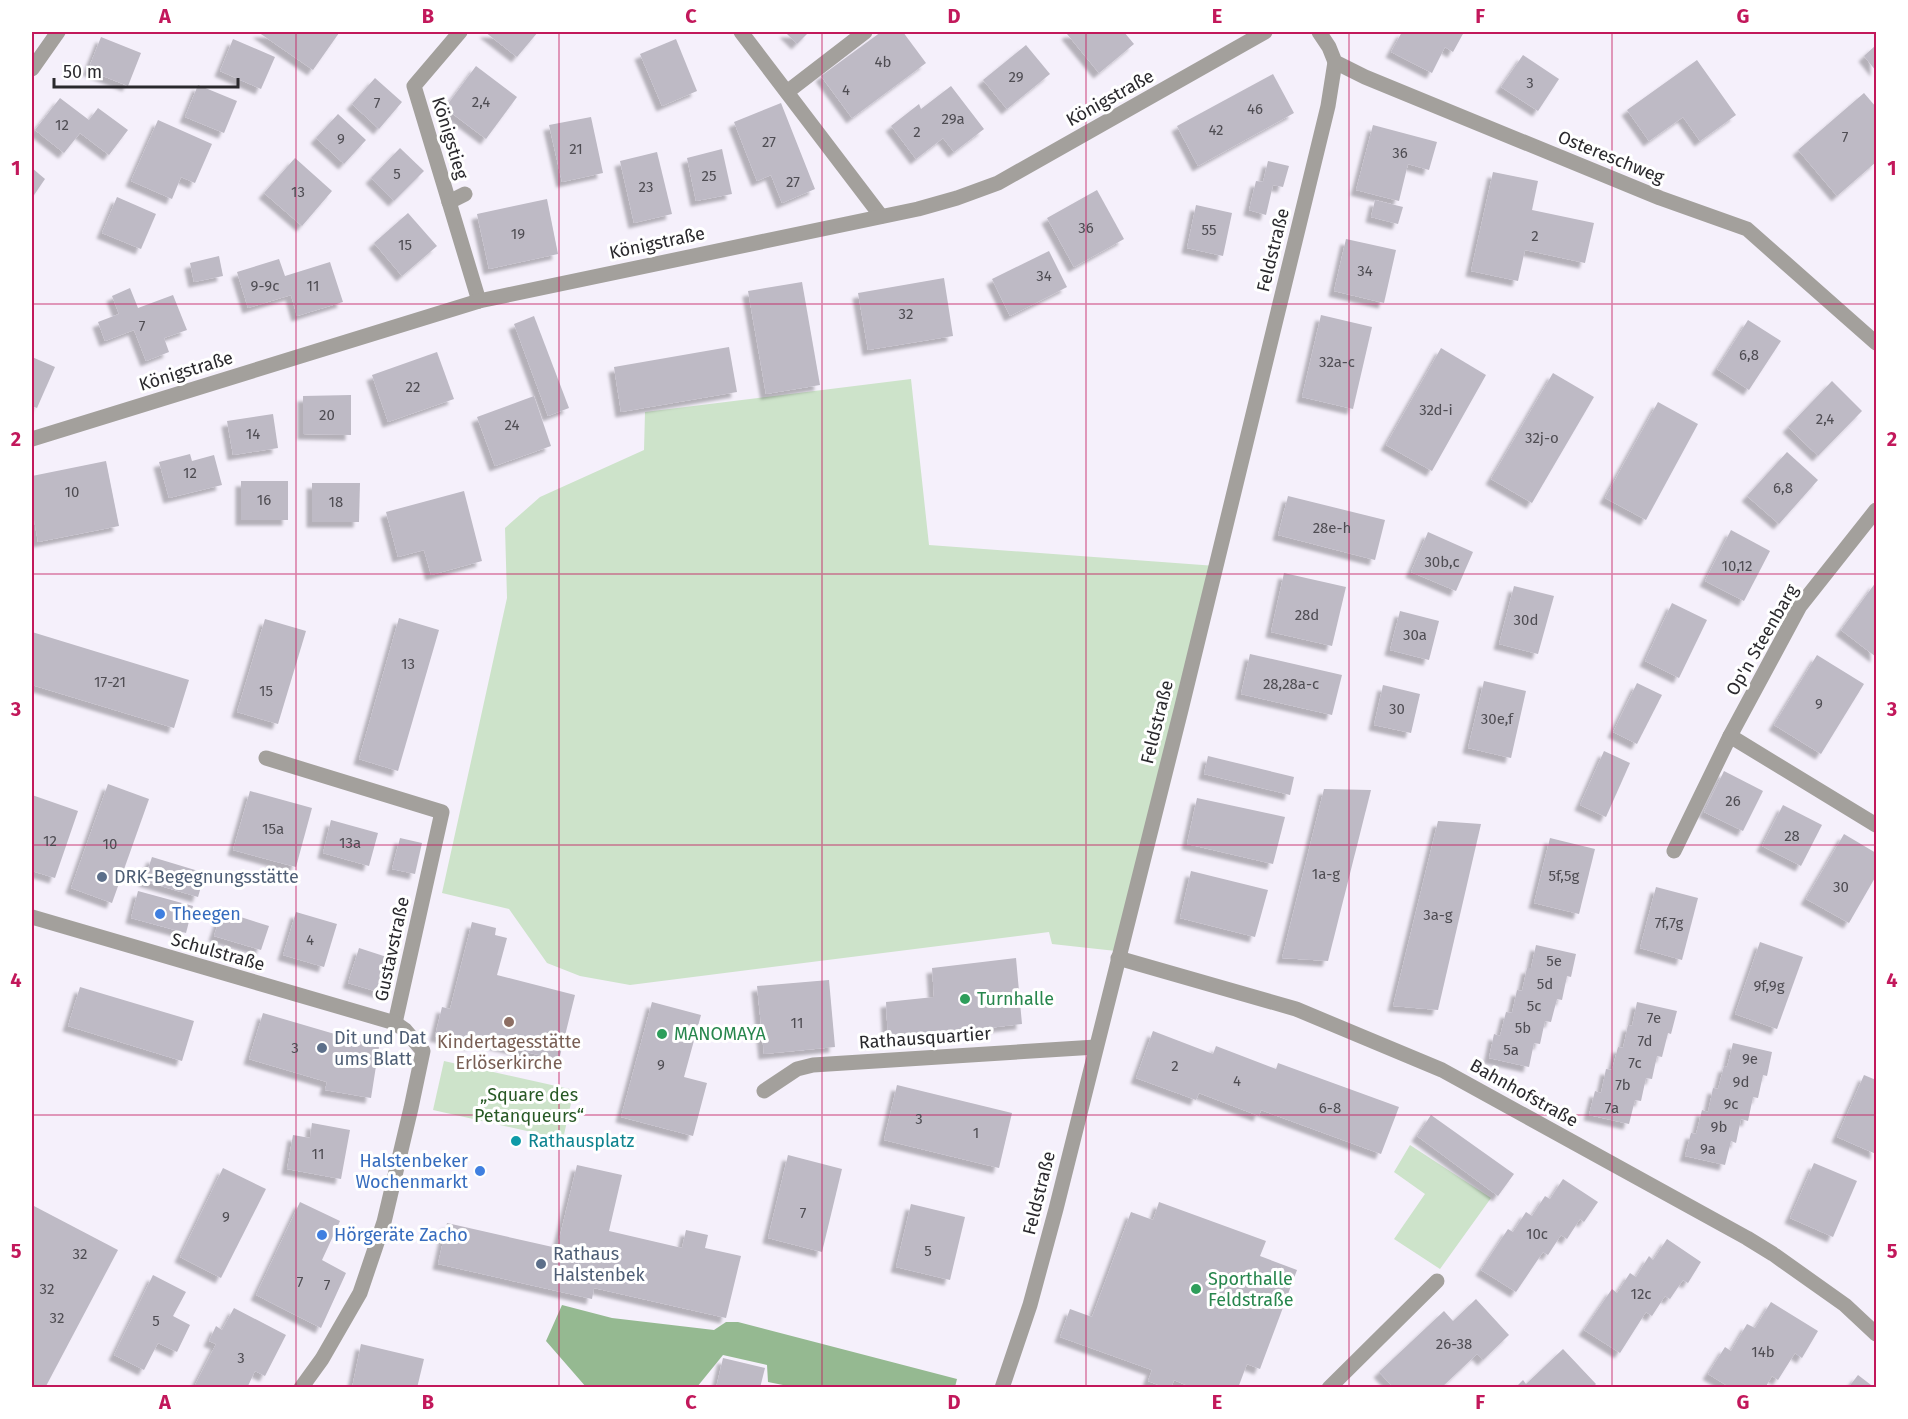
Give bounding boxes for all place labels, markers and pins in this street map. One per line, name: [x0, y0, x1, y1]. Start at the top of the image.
place label: DRK-Begegnungsstätte: [114, 866, 299, 888]
marker: DRK-Begegnungsstätte: [95, 870, 109, 884]
place label: Theegen: [172, 903, 241, 925]
marker: Theegen: [153, 907, 167, 921]
place label: Turnhalle: [977, 988, 1054, 1010]
marker: Turnhalle: [958, 992, 972, 1006]
marker: Kindertagesstätte Erlöserkirche: [502, 1015, 516, 1029]
place label: MANOMAYA: [674, 1023, 766, 1045]
place label: Dit und Dat ums Blatt: [334, 1027, 427, 1070]
marker: MANOMAYA: [655, 1027, 669, 1041]
place label: Kindertagesstätte Erlöserkirche: [437, 1031, 581, 1074]
marker: Dit und Dat ums Blatt: [315, 1041, 329, 1055]
place label: Rathausplatz: [528, 1130, 634, 1152]
marker: Rathausplatz: [509, 1134, 523, 1148]
place label: Halstenbeker Wochenmarkt: [355, 1150, 468, 1193]
marker: Halstenbeker Wochenmarkt: [473, 1164, 487, 1178]
place label: Hörgeräte Zacho: [334, 1224, 468, 1246]
marker: Hörgeräte Zacho: [315, 1228, 329, 1242]
place label: Rathaus Halstenbek: [553, 1243, 646, 1286]
marker: Rathaus Halstenbek: [534, 1257, 548, 1271]
place label: Sporthalle Feldstraße: [1208, 1268, 1293, 1311]
marker: Sporthalle Feldstraße: [1189, 1282, 1203, 1296]

